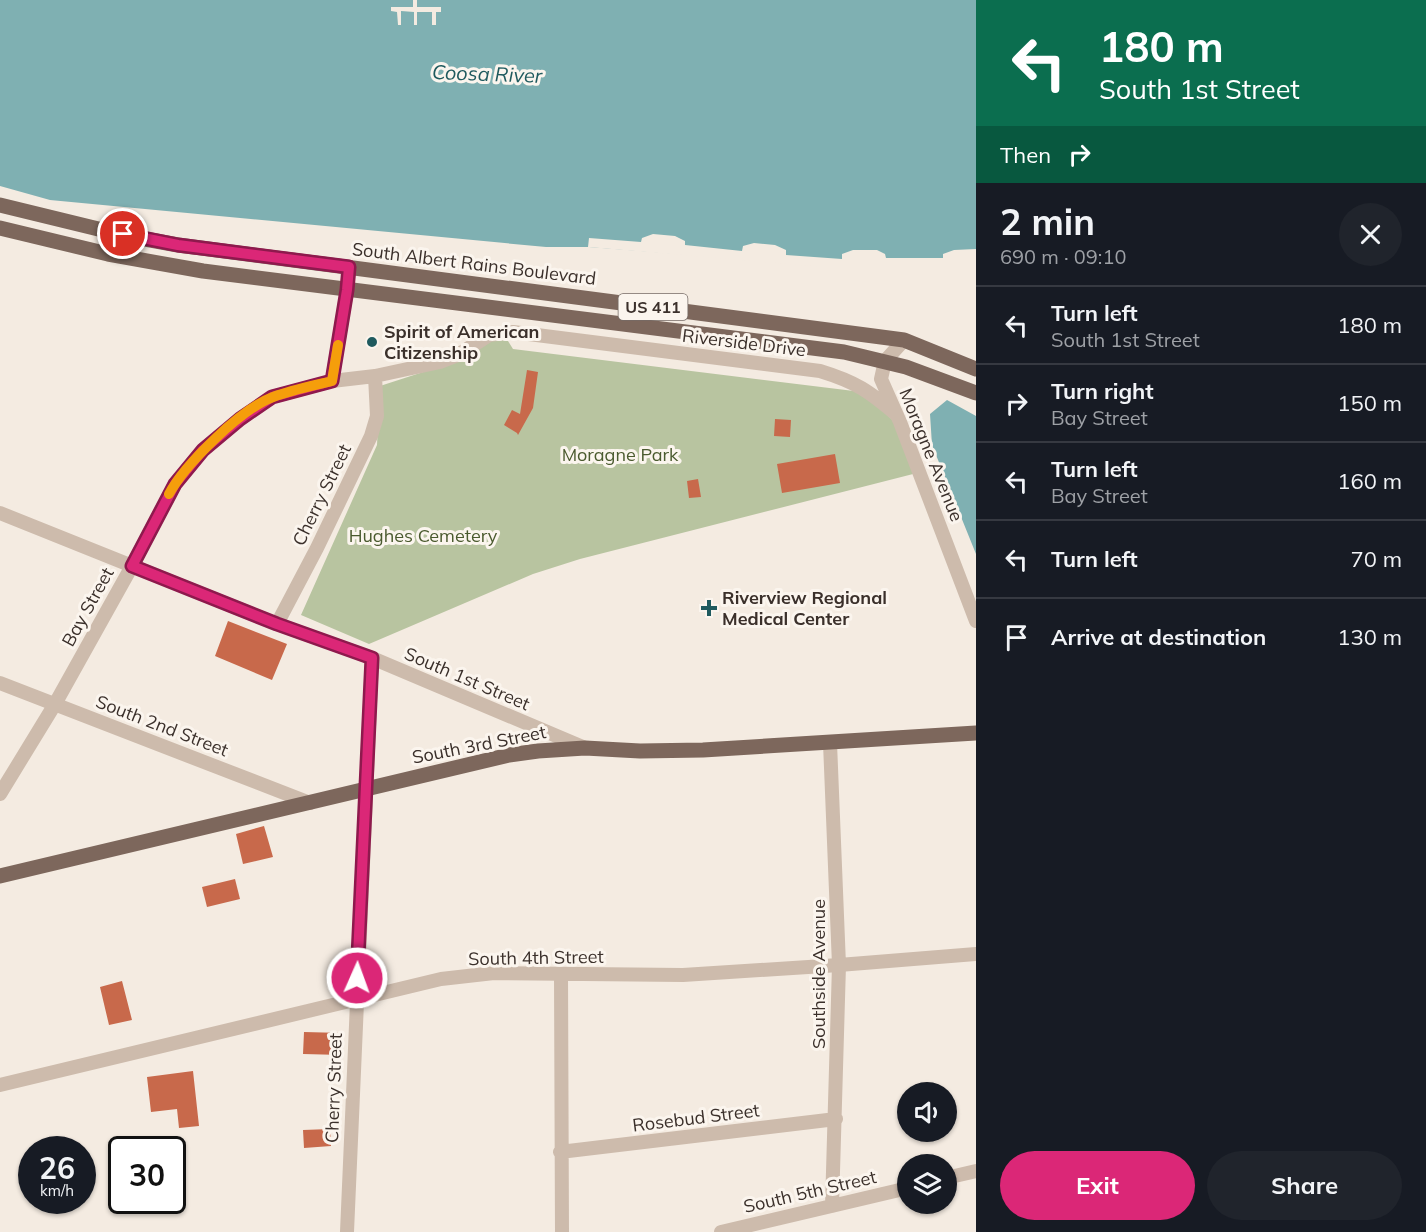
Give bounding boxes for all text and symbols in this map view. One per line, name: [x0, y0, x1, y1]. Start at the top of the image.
text: 180 m: [1099, 20, 1224, 73]
icon: left: [1000, 24, 1078, 102]
water label: Coosa River: [432, 59, 543, 88]
text: South 1st Street: [1099, 72, 1300, 106]
icon: right: [1063, 138, 1096, 171]
text: Then: [1000, 141, 1051, 169]
text: 2 min: [1000, 199, 1095, 244]
button: close: [1339, 203, 1402, 266]
pin: [97, 208, 148, 259]
icon: arrive: [106, 217, 139, 250]
street label: South Albert Rains Boulevard: [351, 237, 597, 290]
text: 690 m · 09:10: [1000, 244, 1126, 269]
road number: US 411: [618, 294, 688, 320]
text: Turn left: [1051, 299, 1138, 327]
icon: left: [1000, 309, 1033, 342]
text: 180 m: [1337, 311, 1402, 339]
place label: Spirit of American Citizenship: [384, 320, 539, 364]
street label: Riverside Drive: [681, 324, 807, 361]
text: South 1st Street: [1051, 327, 1200, 352]
marker: Spirit of American Citizenship: [365, 335, 379, 349]
text: Turn right: [1051, 377, 1154, 405]
street label: Moragne Avenue: [894, 385, 969, 525]
icon: right: [1000, 387, 1033, 420]
text: 150 m: [1337, 389, 1402, 417]
text: Bay Street: [1051, 405, 1148, 430]
street label: Cherry Street: [287, 440, 356, 549]
park label: Moragne Park: [562, 443, 679, 466]
text: Turn left: [1051, 455, 1138, 483]
icon: left: [1000, 465, 1033, 498]
text: 160 m: [1337, 467, 1402, 495]
text: Bay Street: [1051, 483, 1148, 508]
park label: Hughes Cemetery: [349, 524, 498, 547]
icon: left: [1000, 543, 1033, 576]
text: Turn left: [1051, 545, 1138, 573]
text: 70 m: [1351, 545, 1402, 573]
street label: Bay Street: [56, 563, 119, 650]
place label: Riverview Regional Medical Center: [722, 586, 887, 630]
marker: Riverview Regional Medical Center: [700, 599, 718, 617]
icon: arrive: [1000, 621, 1033, 654]
text: Arrive at destination: [1051, 623, 1266, 651]
text: 130 m: [1337, 623, 1402, 651]
street label: South 1st Street: [401, 642, 533, 715]
street label: South 2nd Street: [93, 690, 232, 761]
street label: South 3rd Street: [410, 720, 548, 769]
street label: Southside Avenue: [807, 899, 830, 1049]
street label: South 4th Street: [468, 945, 604, 970]
position arrow: [325, 946, 389, 1010]
street label: Cherry Street: [320, 1032, 347, 1143]
map controls: [897, 1082, 957, 1214]
button: sound: [897, 1082, 957, 1142]
street label: Rosebud Street: [631, 1098, 761, 1137]
speed limit sign: 30: [108, 1136, 186, 1214]
text: 26: [39, 1149, 75, 1187]
button: Exit: [1000, 1151, 1195, 1220]
button: Share: [1207, 1151, 1402, 1220]
button: layers: [897, 1154, 957, 1214]
street label: South 5th Street: [741, 1165, 879, 1218]
text: km/h: [40, 1181, 74, 1200]

